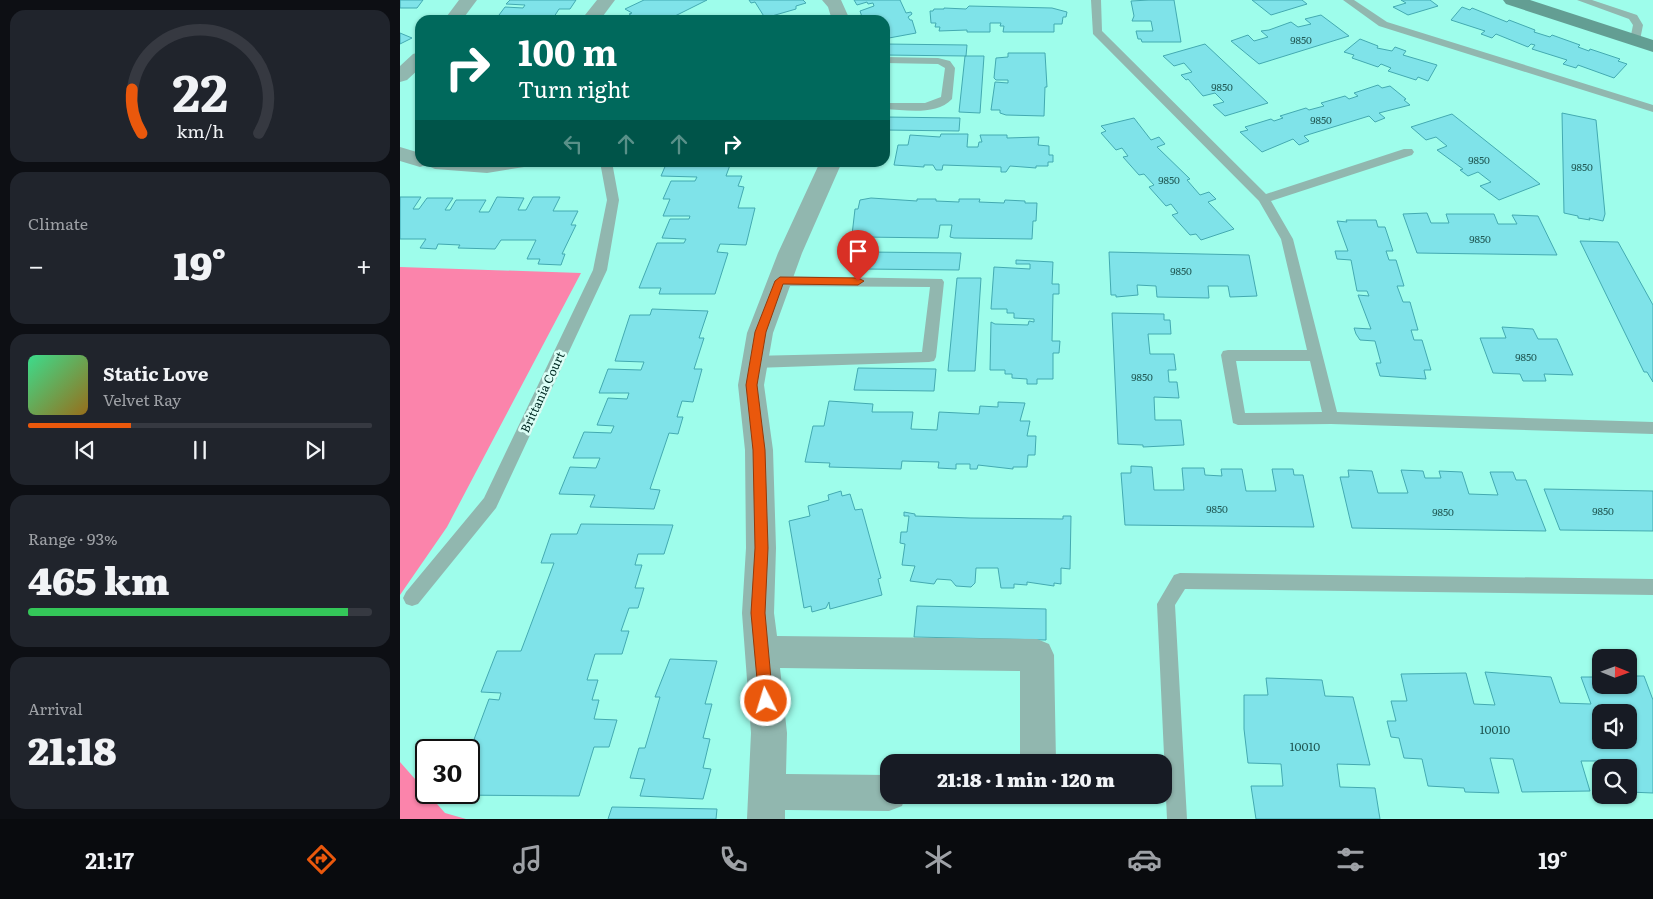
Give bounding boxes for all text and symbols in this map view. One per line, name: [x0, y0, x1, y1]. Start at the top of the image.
text: 100 m: [518, 25, 618, 77]
house number: 9850: [1290, 32, 1312, 47]
icon: right: [435, 35, 500, 100]
text: 22: [172, 51, 228, 128]
text: Turn right: [518, 72, 630, 105]
house number: 9850: [1211, 79, 1233, 94]
house number: 9850: [1310, 112, 1332, 127]
text: km/h: [176, 117, 224, 144]
icon: left: [559, 130, 587, 158]
icon: ahead: [612, 130, 640, 158]
icon: ahead: [665, 130, 693, 158]
icon: right: [718, 130, 746, 158]
house number: 9850: [1468, 152, 1490, 167]
house number: 9850: [1571, 159, 1593, 174]
house number: 9850: [1158, 172, 1180, 187]
text: Climate: [28, 211, 88, 235]
pin: [837, 230, 879, 281]
house number: 9850: [1469, 231, 1491, 246]
text: 19°: [174, 235, 226, 292]
icon: arrive: [844, 237, 872, 265]
text: −: [28, 243, 44, 285]
text: +: [356, 243, 372, 285]
house number: 9850: [1170, 263, 1192, 278]
street label: Brittania Court: [515, 348, 569, 435]
house number: 9850: [1515, 349, 1537, 364]
text: Static Love: [103, 359, 208, 387]
house number: 9850: [1131, 369, 1153, 384]
text: Velvet Ray: [103, 387, 181, 411]
icon: previous: [71, 436, 99, 464]
icon: pause: [186, 436, 214, 464]
icon: next: [301, 436, 329, 464]
house number: 9850: [1206, 501, 1228, 516]
house number: 9850: [1592, 503, 1614, 518]
house number: 9850: [1432, 504, 1454, 519]
text: Range · 93%: [28, 526, 118, 550]
text: 465 km: [28, 550, 169, 607]
north arrow: [1592, 649, 1638, 694]
map controls: [1592, 649, 1637, 804]
position arrow: [739, 674, 791, 726]
text: Arrival: [28, 696, 83, 720]
button: sound: [1592, 704, 1637, 749]
text: 21:18: [28, 720, 117, 777]
house number: 10010: [1480, 720, 1510, 738]
house number: 10010: [1290, 737, 1320, 755]
speed limit sign: 30: [415, 739, 480, 804]
button: search: [1592, 759, 1637, 804]
text: 21:18 · 1 min · 120 m: [937, 765, 1115, 793]
icon: directions: [304, 842, 339, 877]
icon: music: [510, 842, 545, 877]
icon: phone: [716, 842, 751, 877]
icon: climate: [921, 842, 956, 877]
icon: car: [1127, 842, 1162, 877]
icon: filters: [1333, 842, 1368, 877]
text: 21:17: [85, 843, 134, 876]
text: 19°: [1538, 843, 1568, 876]

